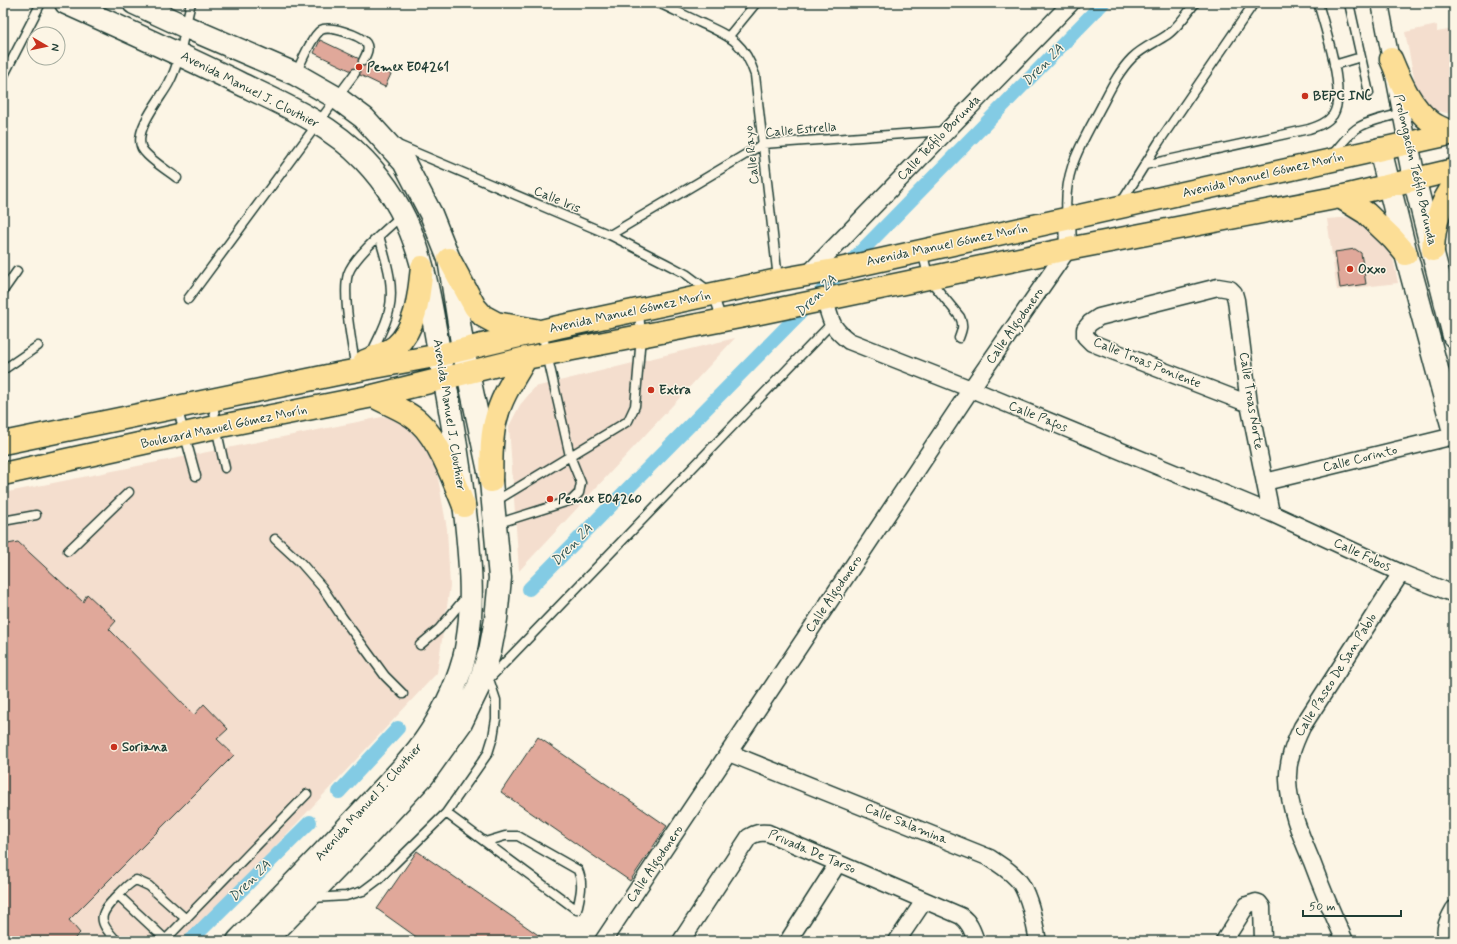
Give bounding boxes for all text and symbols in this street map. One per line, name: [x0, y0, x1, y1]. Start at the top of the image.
north arrow: [26, 26, 66, 66]
water label: Dren 2A: [1018, 40, 1068, 90]
text: N: [47, 43, 62, 52]
street label: Avenida Manuel J. Clouthier: [178, 48, 323, 133]
place label: Pemex E04261: [367, 59, 449, 76]
marker: Pemex E04261: [354, 62, 364, 72]
place label: BEPC INC: [1313, 88, 1372, 105]
street label: Calle Teófilo Borunda: [894, 91, 985, 185]
marker: BEPC INC: [1300, 91, 1310, 101]
street label: Prolongación Teófilo Borunda: [1388, 93, 1441, 248]
street label: Calle Estrella: [765, 118, 837, 142]
street label: Calle Rayo: [740, 124, 764, 185]
street label: Avenida Manuel Gómez Morín: [1181, 148, 1345, 202]
street label: Calle Iris: [531, 183, 583, 218]
street label: Avenida Manuel Gómez Morín: [865, 220, 1029, 270]
place label: Oxxo: [1358, 261, 1387, 278]
marker: Oxxo: [1345, 264, 1355, 274]
water label: Dren 2A: [791, 271, 841, 321]
street label: Calle Algodonero: [982, 284, 1049, 369]
street label: Avenida Manuel Gómez Morín: [548, 287, 712, 337]
street label: Calle Troas Poniente: [1090, 334, 1204, 392]
street label: Avenida Manuel J. Clouthier: [429, 338, 469, 493]
street label: Calle Troas Norte: [1235, 351, 1267, 451]
place label: Extra: [659, 382, 691, 399]
marker: Extra: [646, 385, 656, 395]
street label: Calle Pafos: [1005, 397, 1070, 439]
street label: Boulevard Manuel Gómez Morín: [139, 401, 309, 453]
street label: Calle Corinto: [1321, 442, 1399, 476]
place label: Pemex E04260: [558, 491, 643, 508]
marker: Pemex E04260: [545, 494, 555, 504]
water label: Dren 2A: [547, 520, 597, 570]
street label: Calle Fobos: [1331, 534, 1393, 576]
street label: Calle Algodonero: [802, 552, 868, 637]
street label: Calle Paseo De San Pablo: [1291, 610, 1381, 740]
place label: Soriana: [122, 739, 168, 756]
street label: Avenida Manuel J. Clouthier: [311, 739, 427, 865]
marker: Soriana: [109, 742, 119, 752]
street label: Calle Salamina: [862, 800, 950, 848]
street label: Calle Algodonero: [623, 822, 689, 907]
street label: Privada De Tarso: [766, 826, 858, 878]
water label: Dren 2A: [225, 856, 275, 906]
scale bar: [1303, 892, 1401, 918]
text: 50 m: [1309, 899, 1336, 915]

